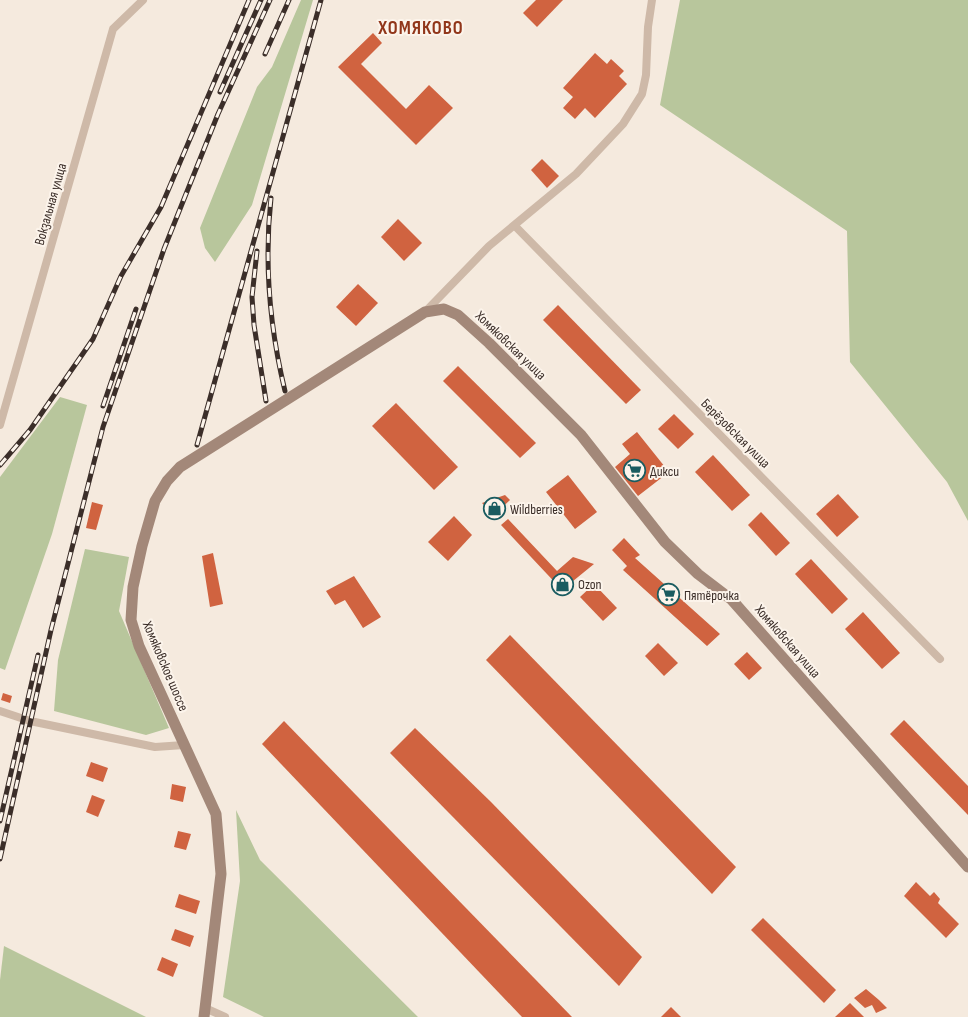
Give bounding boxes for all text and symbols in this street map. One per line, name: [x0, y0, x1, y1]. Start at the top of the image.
district label: ХОМЯКОВО: [377, 17, 464, 40]
street label: Вокзальная улица: [31, 161, 70, 247]
street label: Хомяковская улица: [471, 307, 550, 383]
street label: Берёзовская улица: [697, 395, 774, 472]
supermarket icon: Дикси: [622, 459, 646, 483]
place label: Дикси: [650, 463, 679, 480]
shop icon: Wildberries: [482, 497, 506, 521]
place label: Wildberries: [510, 501, 563, 518]
shop icon: Ozon: [550, 572, 574, 596]
place label: Ozon: [578, 576, 602, 593]
supermarket icon: Пятёрочка: [656, 583, 680, 607]
place label: Пятёрочка: [684, 587, 739, 604]
street label: Хомяковская улица: [750, 600, 824, 682]
street label: Хомяковское шоссе: [139, 618, 192, 714]

